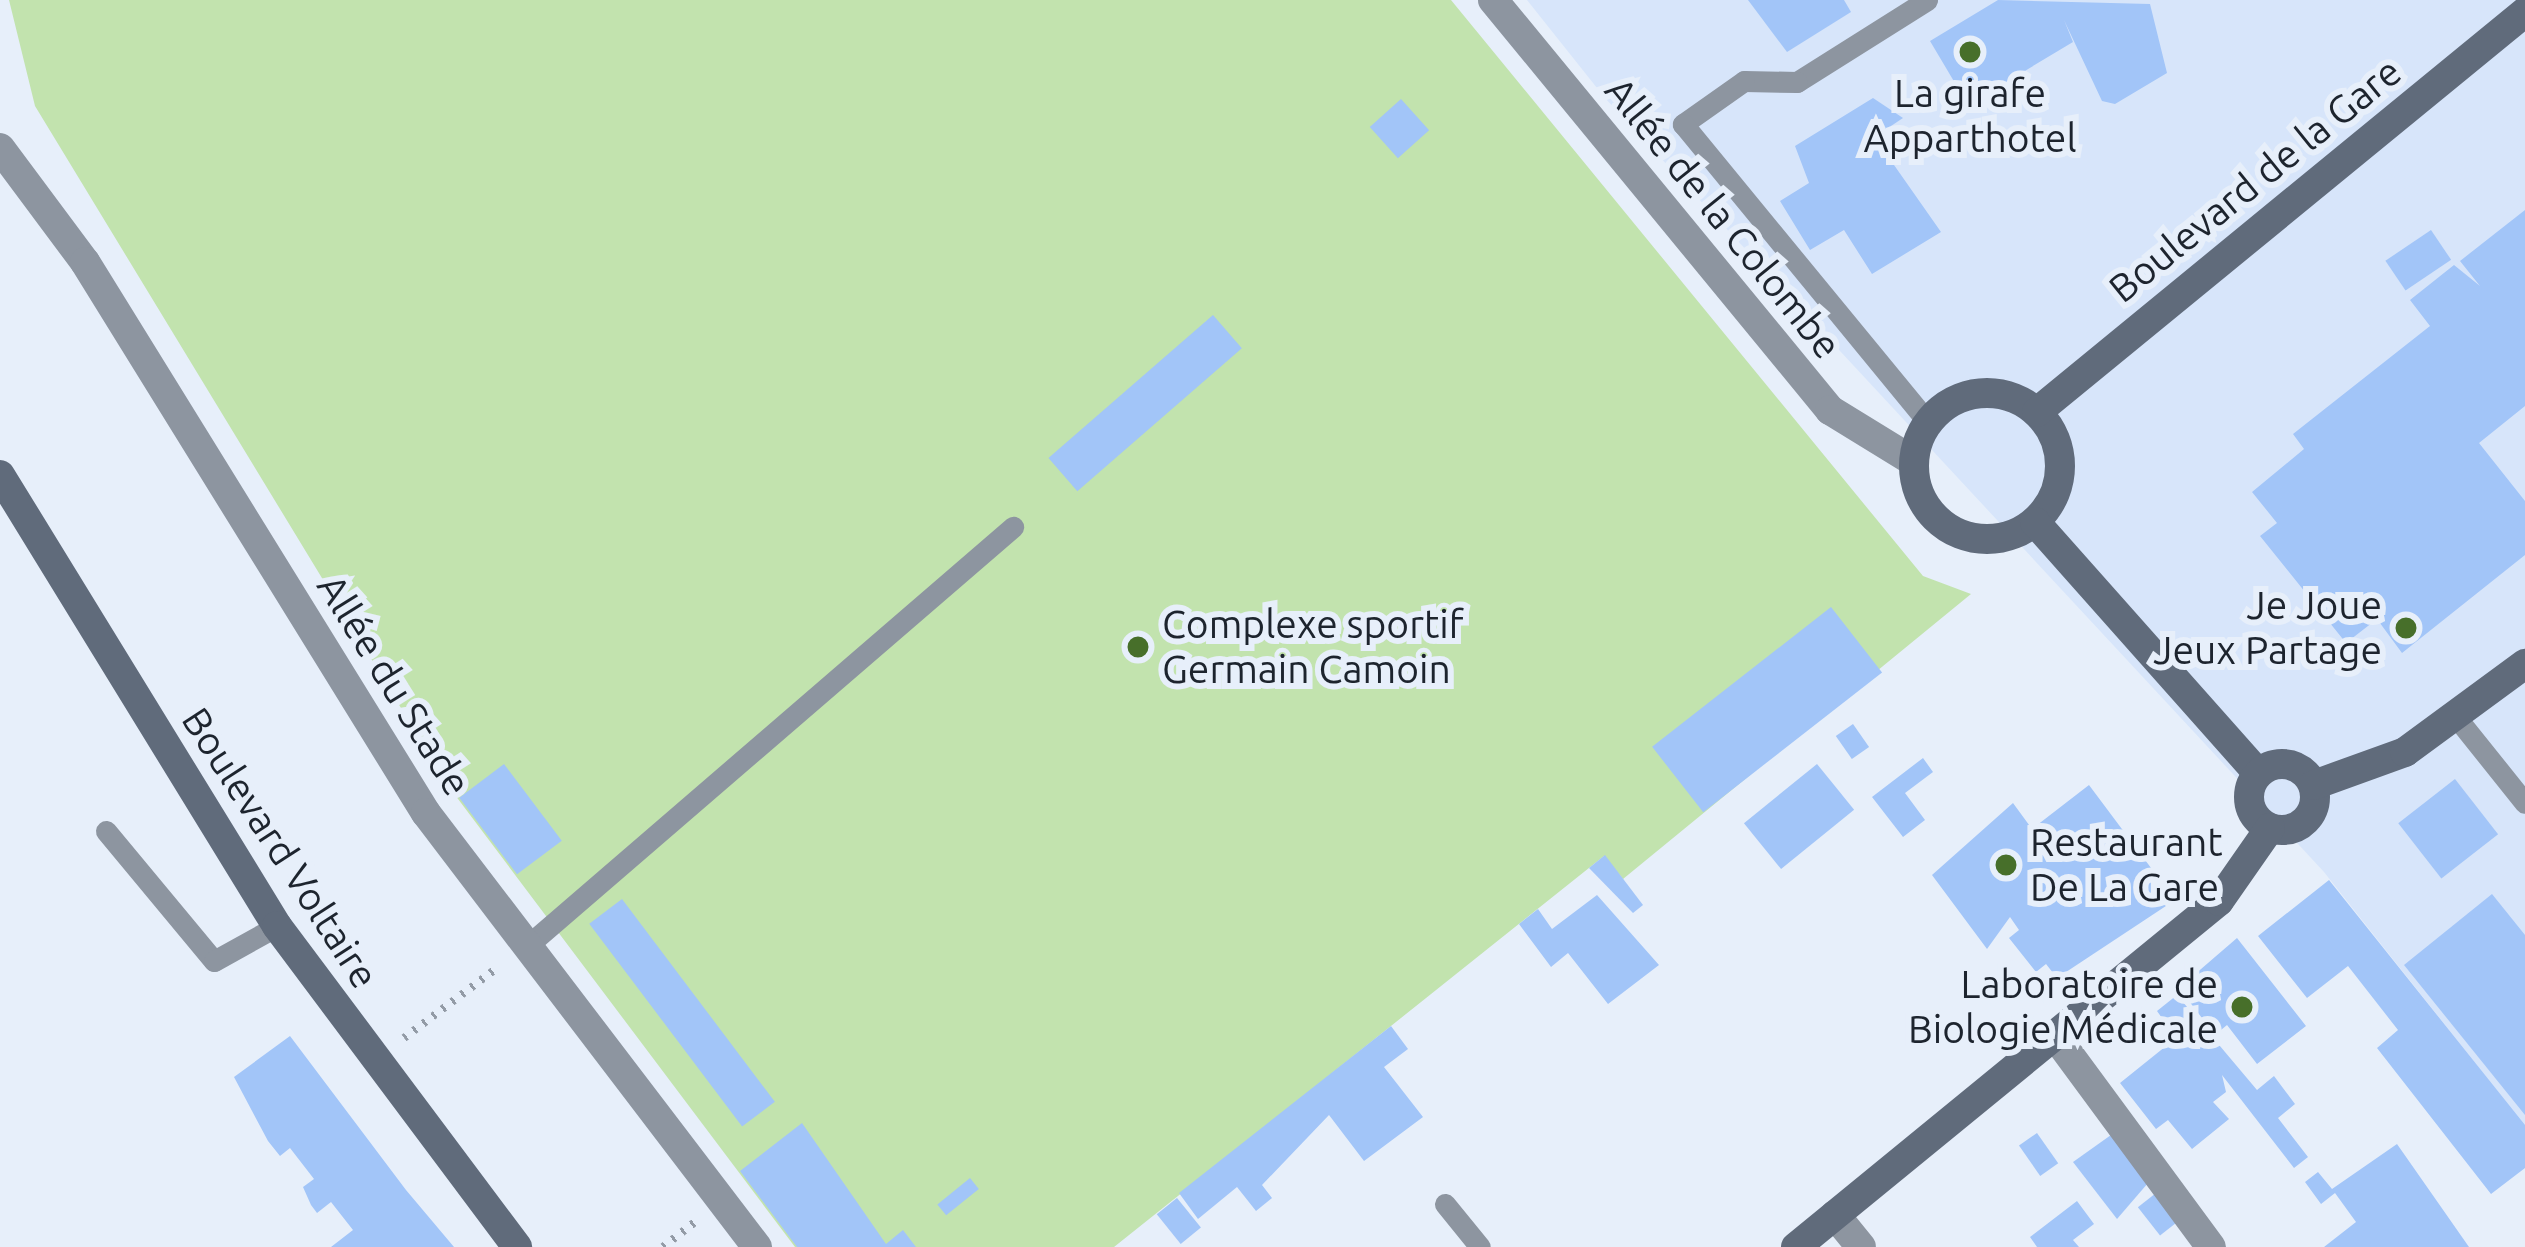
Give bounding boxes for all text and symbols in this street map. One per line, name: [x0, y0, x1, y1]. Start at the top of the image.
marker: La girafe Apparthotel: [1957, 39, 1983, 65]
street label: Boulevard de la Gare: [2100, 48, 2410, 312]
street label: Allée de la Colombe: [1595, 68, 1851, 368]
place label: La girafe Apparthotel: [1863, 71, 2077, 162]
street label: Allée du Stade: [307, 566, 481, 804]
place label: Je Joue Jeux Partage: [2153, 583, 2382, 674]
place label: Complexe sportif Germain Camoin: [1162, 602, 1464, 693]
marker: Je Joue Jeux Partage: [2393, 615, 2419, 641]
marker: Complexe sportif Germain Camoin: [1125, 634, 1151, 660]
street label: Boulevard Voltaire: [172, 699, 388, 997]
place label: Restaurant De La Gare: [2030, 820, 2223, 911]
marker: Restaurant De La Gare: [1993, 852, 2019, 878]
place label: Laboratoire de Biologie Médicale: [1908, 962, 2218, 1053]
marker: Laboratoire de Biologie Médicale: [2229, 994, 2255, 1020]

